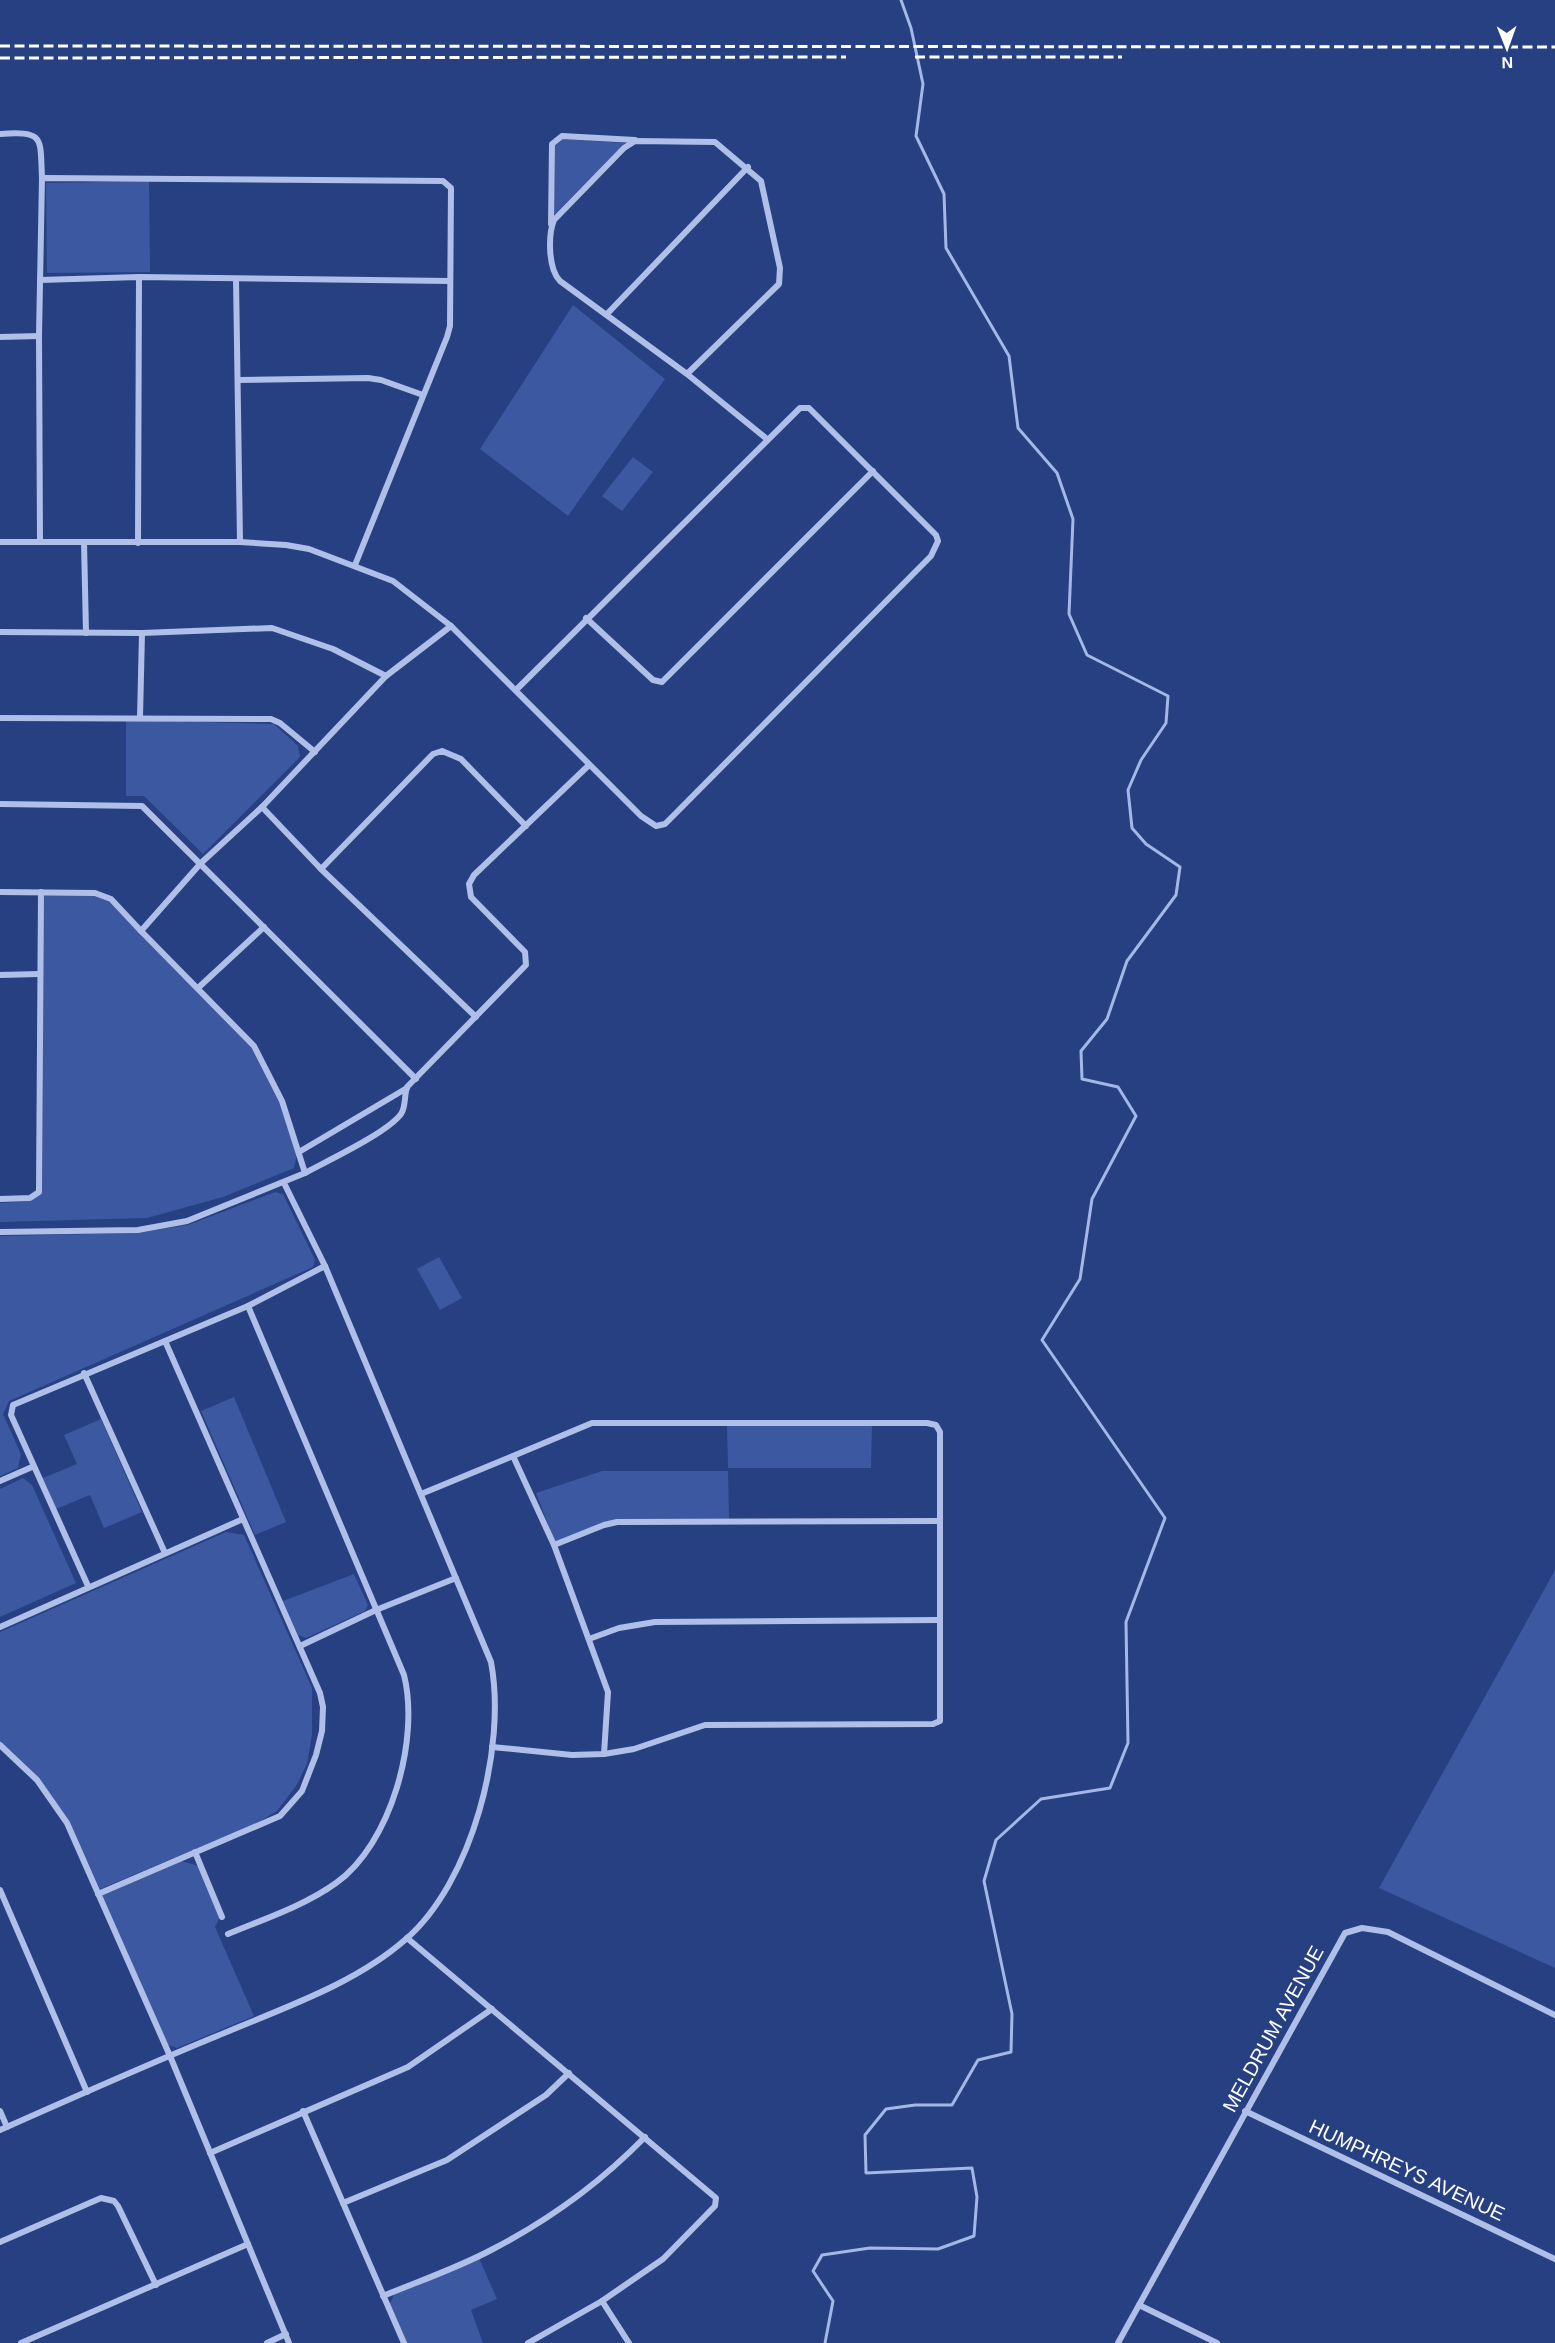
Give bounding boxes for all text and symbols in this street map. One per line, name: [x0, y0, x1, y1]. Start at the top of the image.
north arrow: [1477, 18, 1537, 78]
text: N: [1501, 54, 1513, 71]
street label: MELDRUM AVENUE: [1218, 1942, 1328, 2116]
street label: HUMPHREYS AVENUE: [1306, 2115, 1508, 2225]

